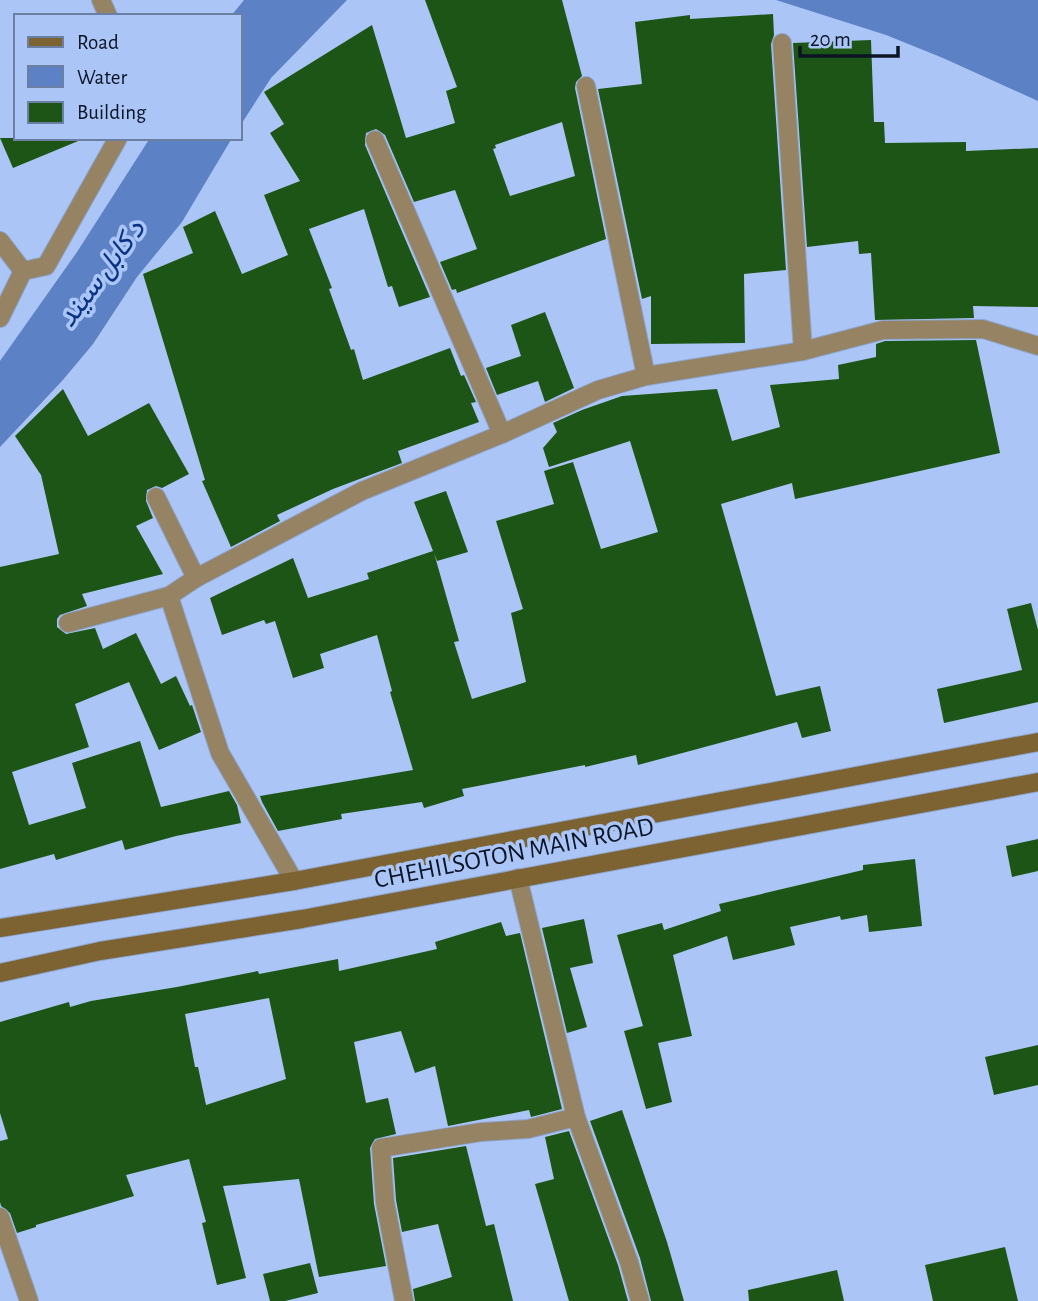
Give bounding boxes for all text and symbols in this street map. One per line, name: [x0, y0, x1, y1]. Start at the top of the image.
legend: [14, 14, 242, 140]
scale bar: [800, 14, 898, 58]
text: 20 m: [810, 29, 851, 50]
text: Road: [77, 32, 119, 53]
text: Water: [77, 67, 127, 88]
text: Building: [77, 102, 147, 123]
water label: د کابل سيند: [53, 215, 152, 333]
street label: CHEHILSOTON MAIN ROAD: [372, 813, 656, 893]

